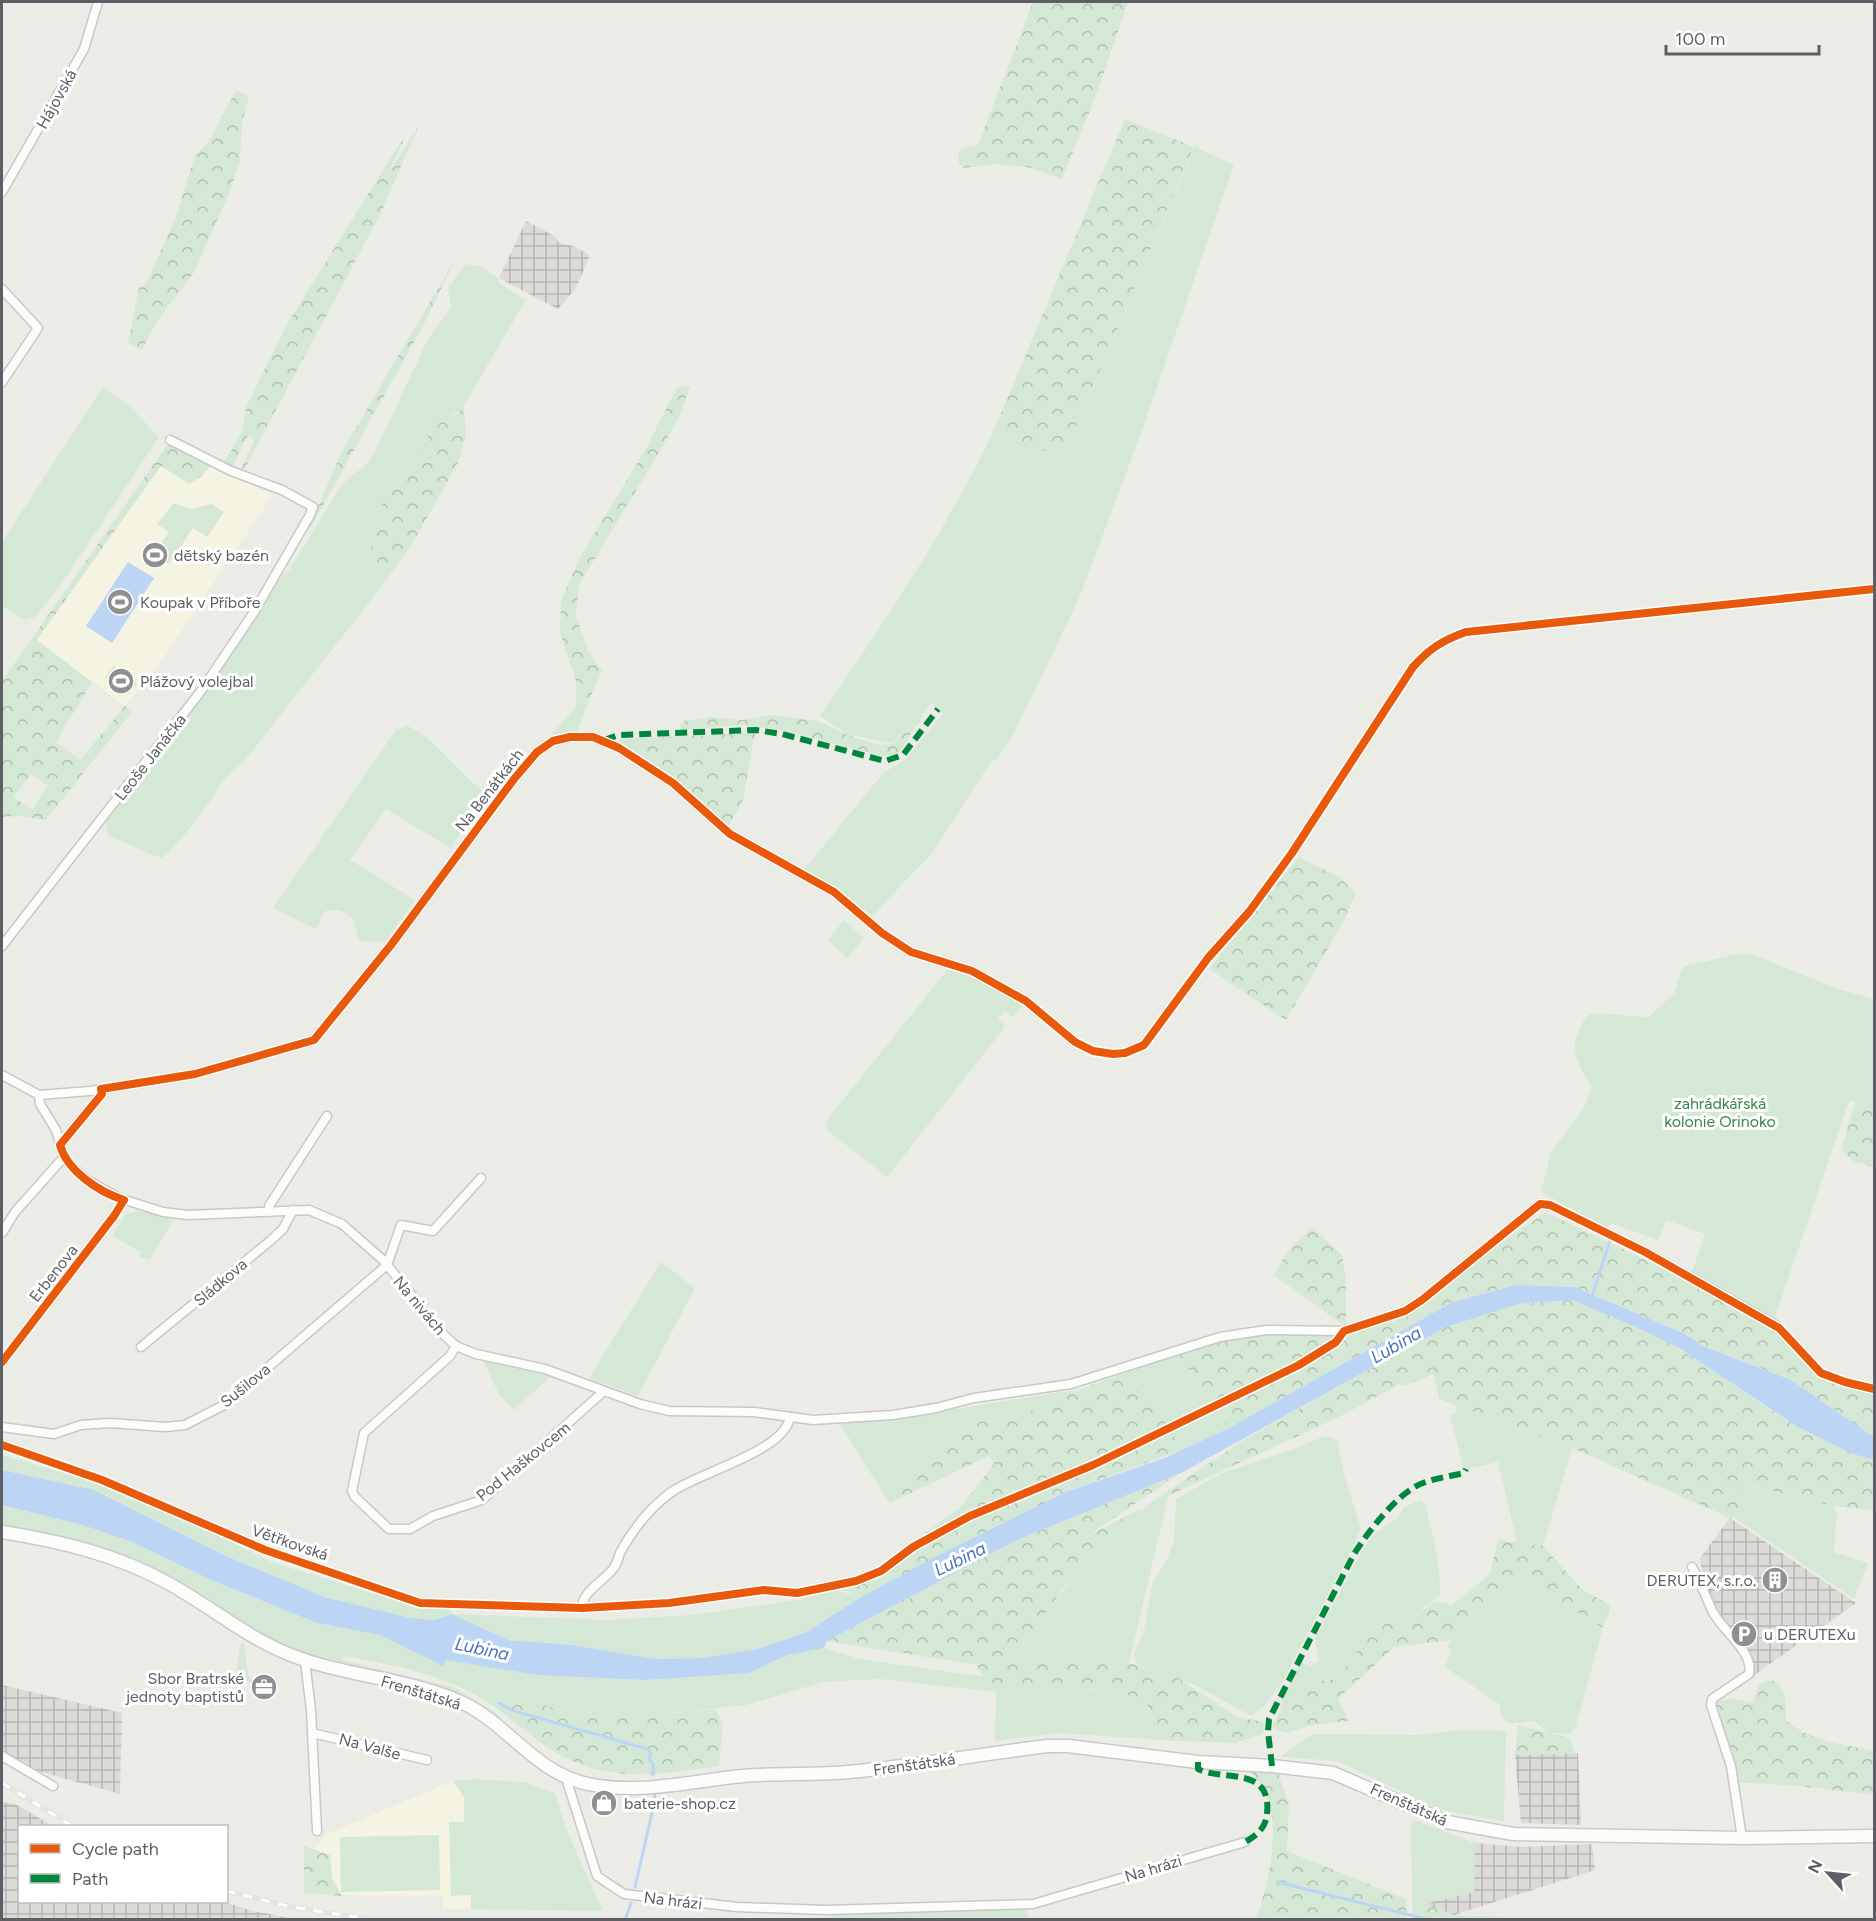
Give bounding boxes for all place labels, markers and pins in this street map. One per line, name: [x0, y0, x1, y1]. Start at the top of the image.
sports icon: dětský bazén: [140, 540, 170, 570]
place label: dětský bazén: [174, 546, 269, 565]
sports icon: Koupak v Příboře: [105, 587, 135, 617]
place label: Koupak v Příboře: [140, 593, 261, 612]
sports icon: Plážový volejbal: [106, 666, 136, 696]
place label: Plážový volejbal: [140, 672, 254, 691]
building icon: DERUTEX, s.r.o.: [1760, 1565, 1790, 1595]
place label: DERUTEX, s.r.o.: [1647, 1571, 1756, 1590]
parking icon: u DERUTEXu: [1729, 1619, 1759, 1649]
place label: u DERUTEXu: [1764, 1625, 1856, 1644]
place label: Sbor Bratrské jednoty baptistů: [125, 1669, 244, 1706]
office icon: Sbor Bratrské jednoty baptistů: [249, 1672, 279, 1702]
shop icon: baterie-shop.cz: [589, 1788, 619, 1818]
place label: baterie-shop.cz: [624, 1794, 736, 1813]

